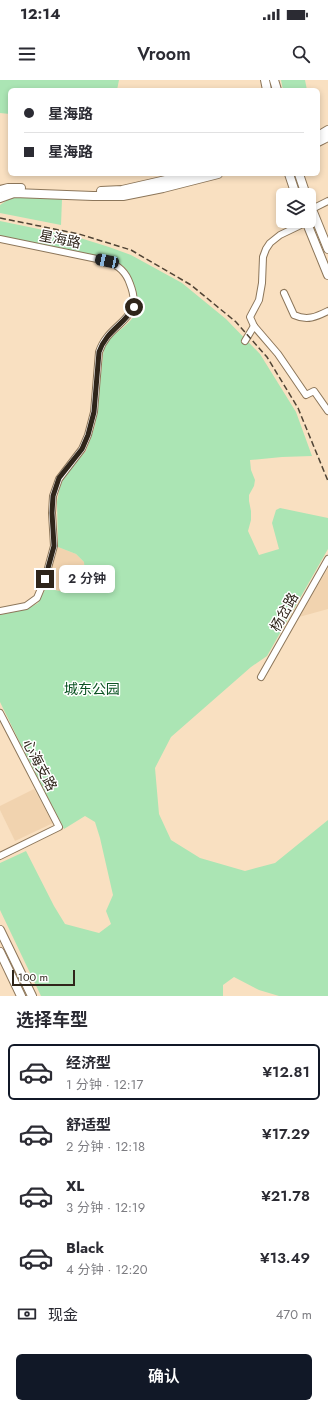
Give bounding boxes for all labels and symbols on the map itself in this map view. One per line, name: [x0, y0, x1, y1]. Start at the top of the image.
street label: 星海路: [37, 225, 83, 253]
car: [94, 253, 120, 269]
route start: [125, 298, 143, 316]
callout: 2 分钟: [59, 565, 115, 593]
route end: [36, 570, 54, 588]
street label: 杨岔路: [265, 589, 303, 635]
park label: 城东公园: [64, 679, 120, 699]
street label: 心海支路: [18, 736, 62, 794]
scale bar: [12, 968, 75, 987]

